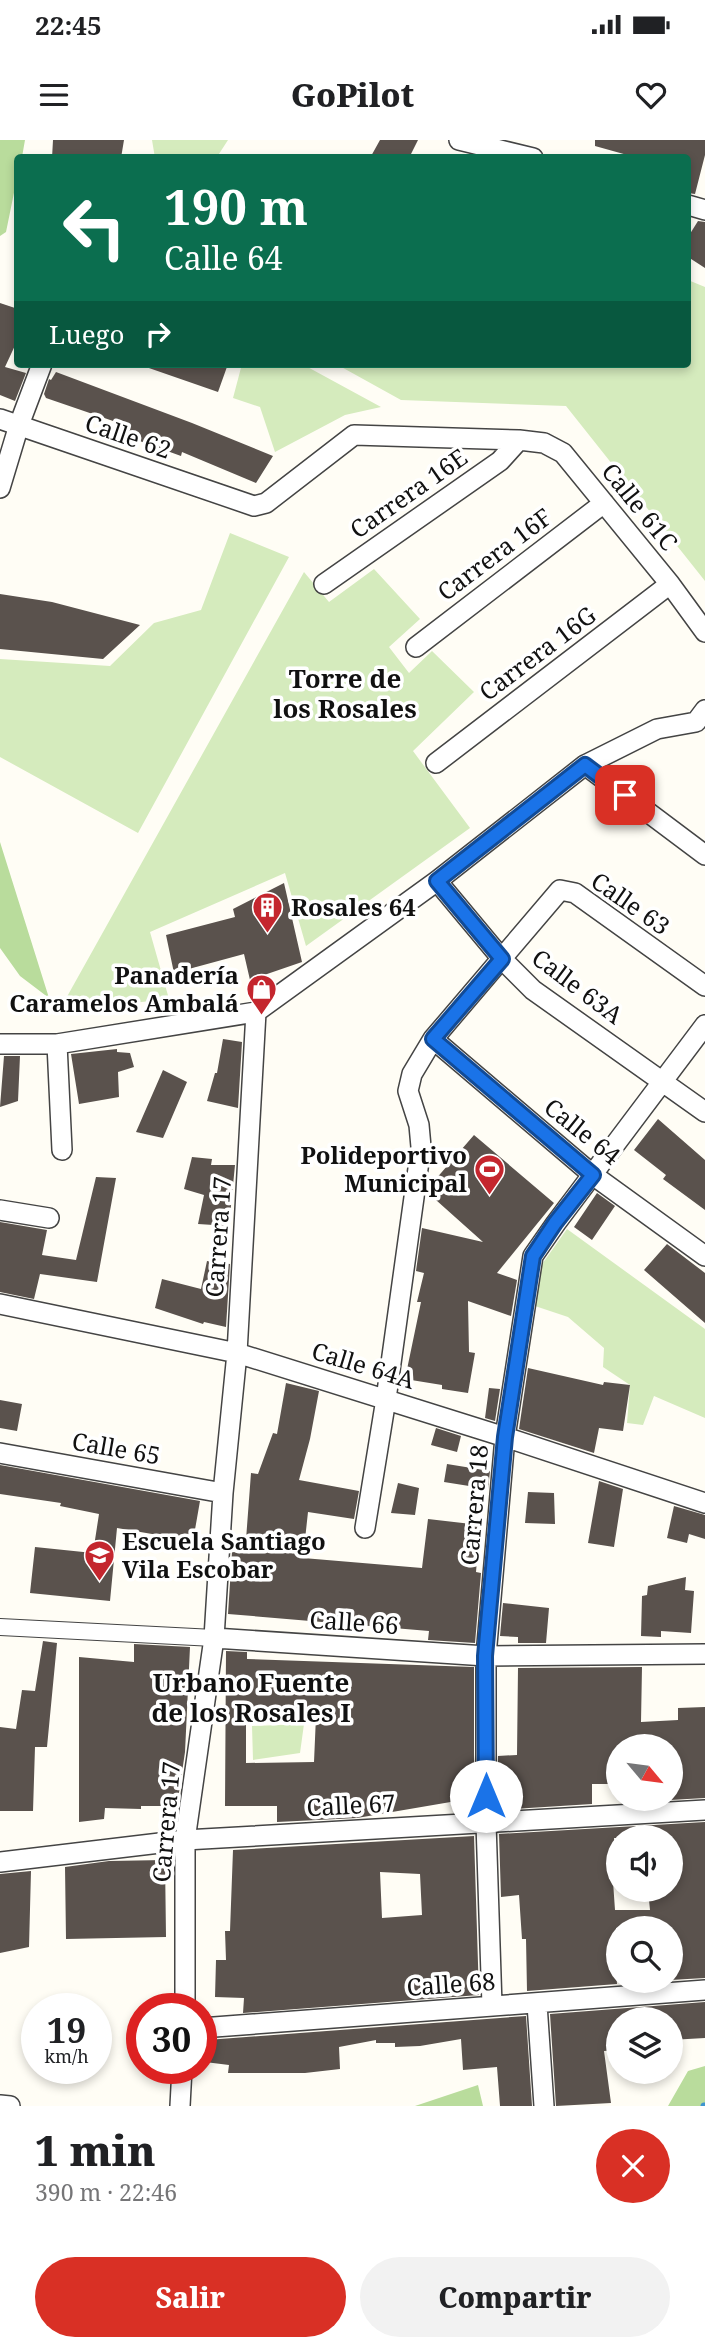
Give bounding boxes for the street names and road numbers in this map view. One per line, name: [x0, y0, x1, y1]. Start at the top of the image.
street label: Calle 62: [81, 405, 176, 466]
street label: Carrera 16E: [343, 440, 473, 545]
street label: Calle 61C: [595, 455, 686, 557]
street label: Carrera 16F: [430, 500, 558, 608]
street label: Carrera 16G: [472, 598, 602, 708]
street label: Calle 63: [585, 864, 677, 942]
street label: Calle 63A: [526, 941, 630, 1031]
street label: Calle 64: [538, 1090, 628, 1172]
street label: Carrera 17: [197, 1175, 238, 1298]
street label: Calle 64A: [308, 1333, 419, 1396]
street label: Calle 65: [70, 1424, 163, 1472]
street label: Carrera 18: [452, 1443, 495, 1567]
street label: Calle 66: [309, 1602, 400, 1641]
street label: Carrera 17: [144, 1760, 187, 1884]
street label: Calle 67: [306, 1786, 396, 1823]
street label: Calle 68: [405, 1964, 496, 2003]

